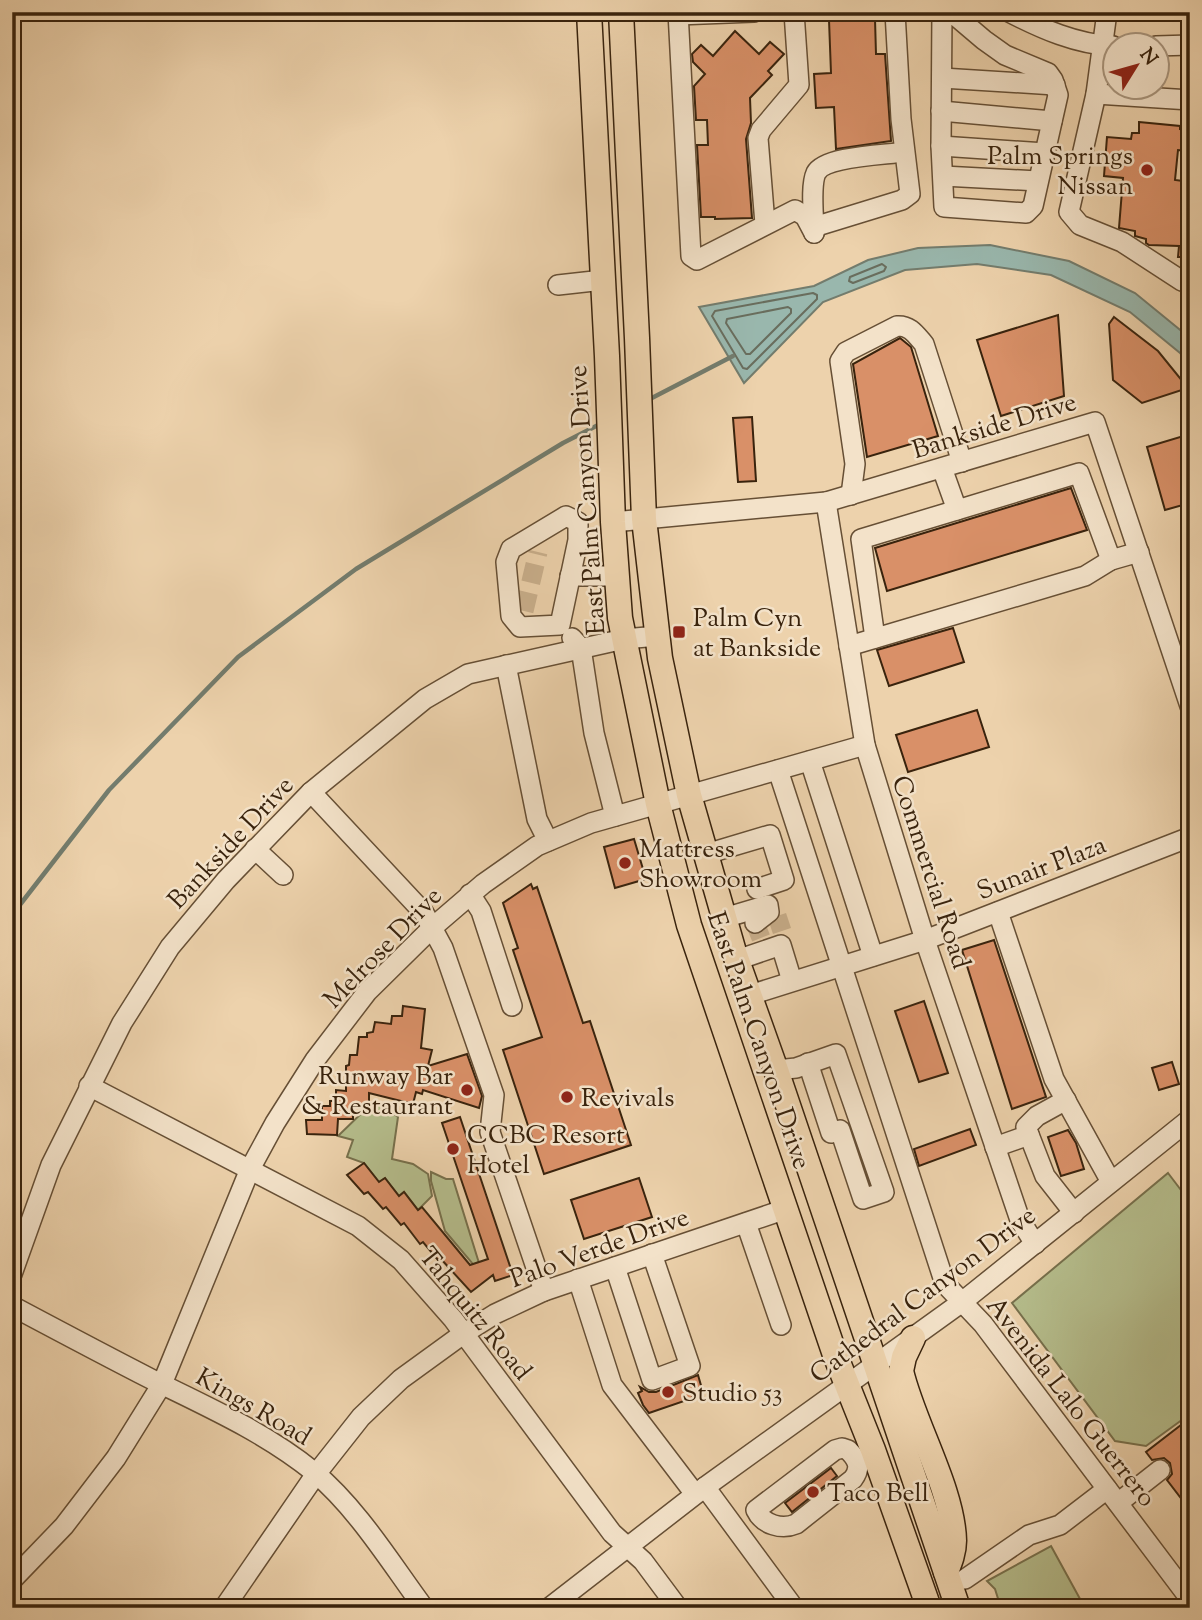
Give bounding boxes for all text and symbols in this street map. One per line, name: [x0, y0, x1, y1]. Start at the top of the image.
north arrow: [1100, 32, 1170, 102]
text: N: [1132, 43, 1163, 71]
place label: Palm Springs Nissan: [987, 139, 1133, 206]
marker: Palm Springs Nissan: [1139, 162, 1155, 178]
street label: East Palm Canyon Drive: [561, 364, 616, 636]
street label: Bankside Drive: [908, 385, 1081, 470]
place label: Palm Cyn at Bankside: [693, 601, 821, 668]
marker: Palm Cyn at Bankside: [671, 624, 687, 640]
street label: Bankside Drive: [160, 769, 303, 918]
street label: Commercial Road: [881, 771, 978, 975]
street label: Sunair Plaza: [972, 828, 1112, 911]
place label: Mattress Showroom: [639, 832, 762, 899]
marker: Mattress Showroom: [617, 855, 633, 871]
street label: Melrose Drive: [316, 879, 452, 1018]
street label: East Palm Canyon Drive: [696, 907, 819, 1175]
place label: Runway Bar & Restaurant: [301, 1059, 453, 1126]
place label: Revivals: [581, 1081, 675, 1118]
marker: Runway Bar & Restaurant: [459, 1082, 475, 1098]
marker: Revivals: [559, 1089, 575, 1105]
place label: CCBC Resort Hotel: [467, 1118, 625, 1185]
marker: CCBC Resort Hotel: [445, 1141, 461, 1157]
street label: Cathedral Canyon Drive: [803, 1199, 1044, 1393]
street label: Palo Verde Drive: [505, 1200, 695, 1299]
street label: Tahquitz Road: [409, 1240, 540, 1389]
street label: Avenida Lalo Guerrero: [976, 1290, 1164, 1516]
street label: Kings Road: [188, 1360, 318, 1456]
place label: Studio 53: [682, 1376, 782, 1413]
marker: Studio 53: [660, 1384, 676, 1400]
place label: Taco Bell: [827, 1476, 929, 1513]
marker: Taco Bell: [805, 1484, 821, 1500]

